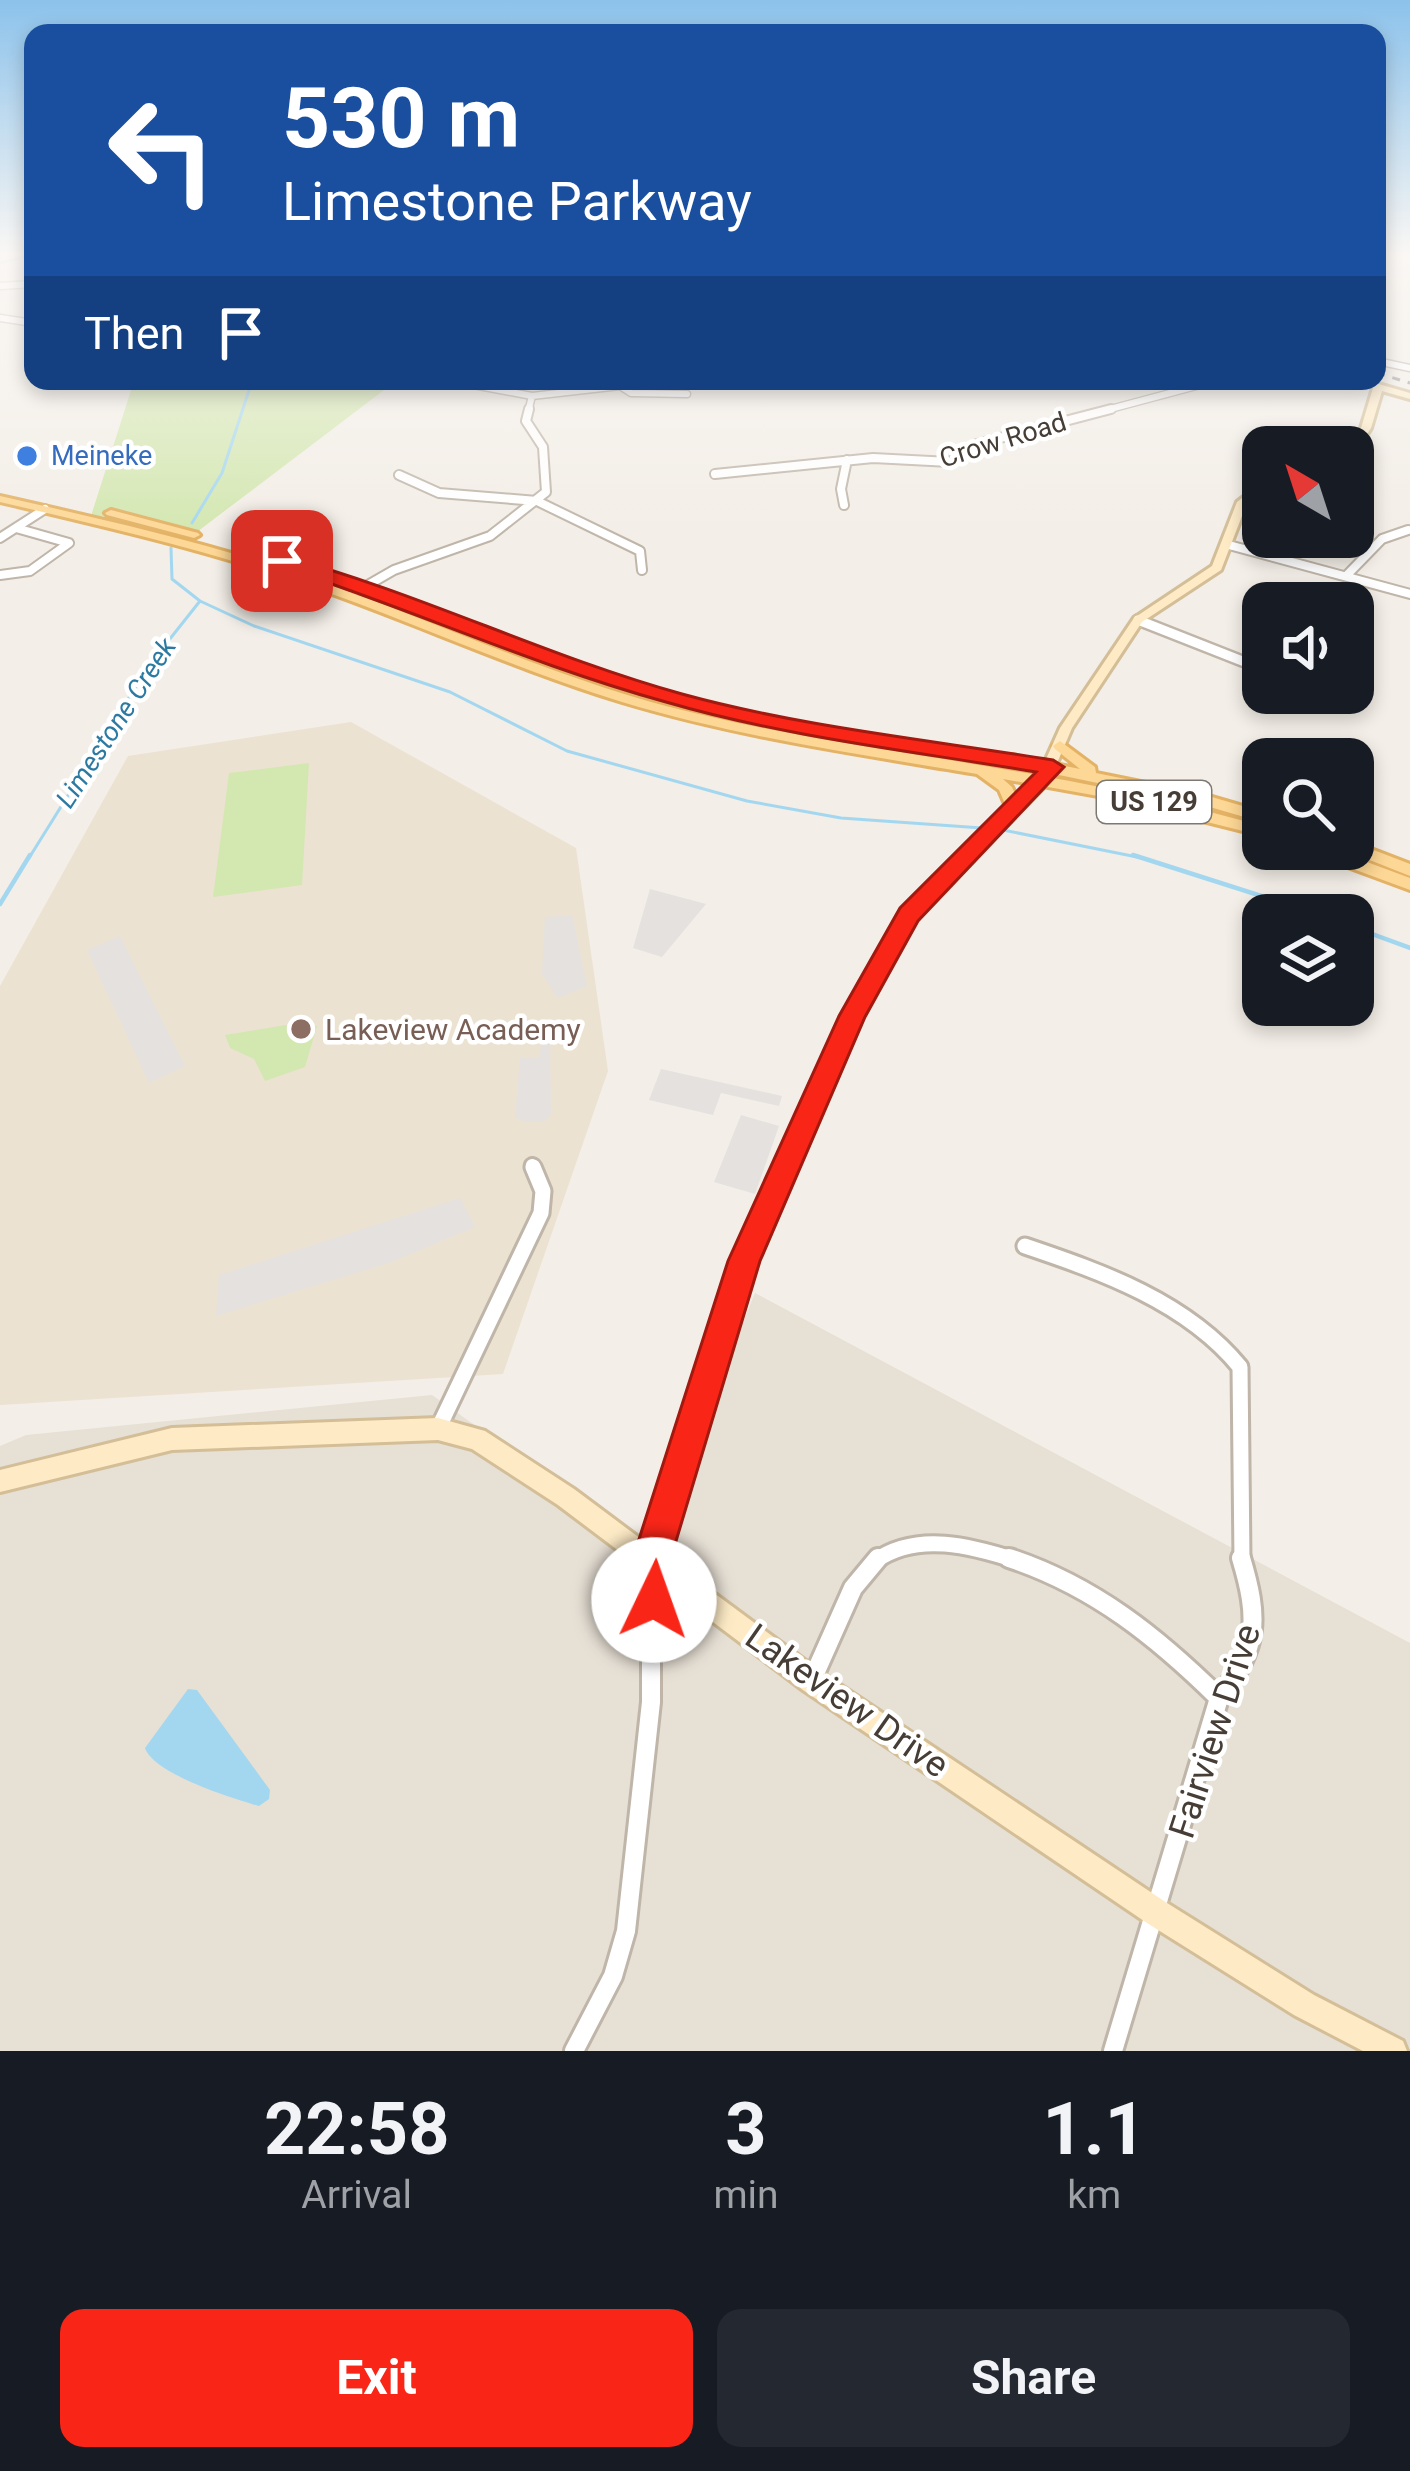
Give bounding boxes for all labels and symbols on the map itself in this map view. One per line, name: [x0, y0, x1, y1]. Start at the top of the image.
street label: Crow Road: [936, 406, 1070, 474]
north arrow: [1242, 426, 1374, 558]
place label: Meineke: [51, 440, 152, 472]
marker: Meineke: [14, 443, 40, 469]
pin: [231, 510, 333, 612]
water label: Limestone Creek: [49, 632, 183, 814]
road number: US 129: [1097, 781, 1211, 823]
place label: Lakeview Academy: [325, 1012, 581, 1047]
marker: Lakeview Academy: [288, 1016, 314, 1042]
position arrow: [591, 1537, 717, 1663]
street label: Lakeview Drive: [738, 1616, 956, 1786]
street label: Fairview Drive: [1161, 1619, 1269, 1843]

